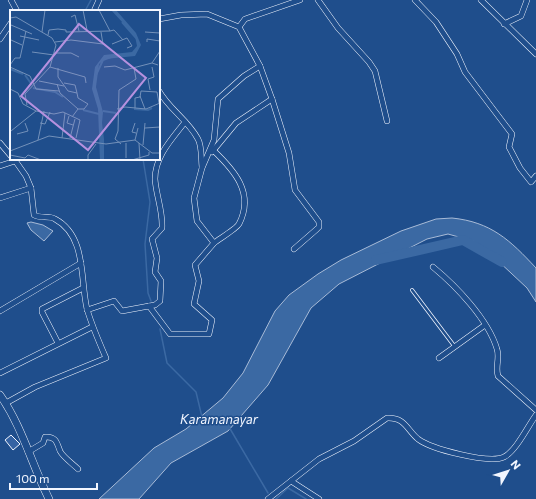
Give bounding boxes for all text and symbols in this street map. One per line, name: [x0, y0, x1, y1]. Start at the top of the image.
inset map: [10, 10, 160, 160]
water label: Karamanayar: [180, 411, 259, 427]
north arrow: [488, 451, 528, 491]
text: N: [509, 457, 524, 472]
scale bar: [10, 465, 97, 491]
text: 100 m: [16, 471, 50, 485]

